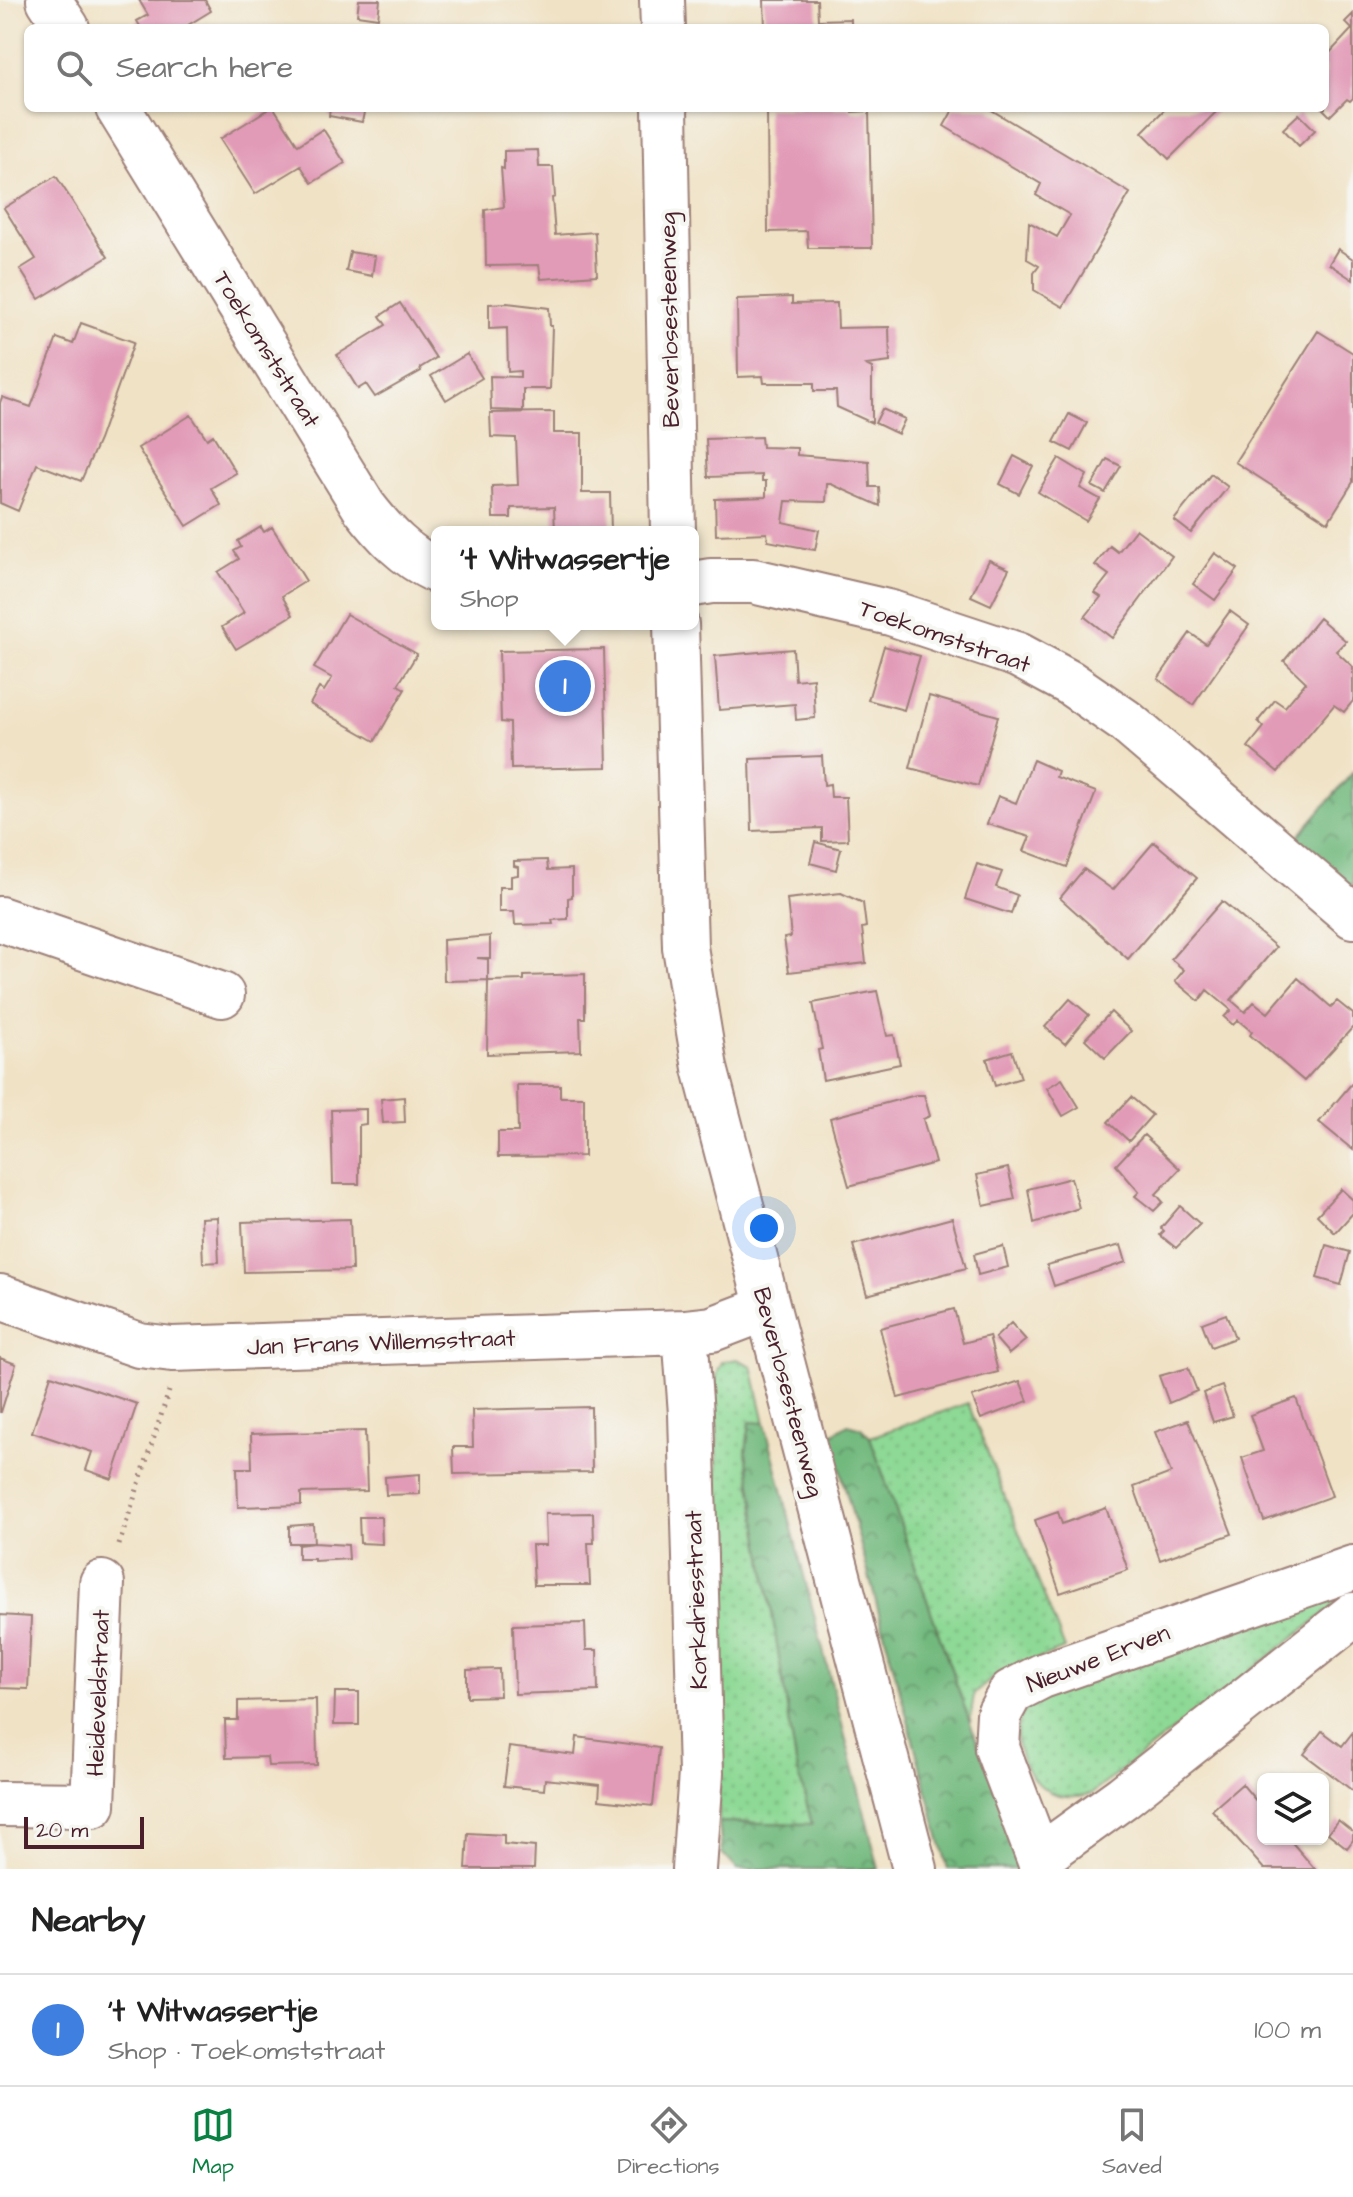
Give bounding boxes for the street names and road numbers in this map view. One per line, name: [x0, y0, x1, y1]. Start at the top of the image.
street label: Beverlosesteenweg: [651, 212, 690, 428]
street label: Toekomststraat: [204, 265, 328, 435]
street label: Toekomststraat: [854, 592, 1035, 682]
street label: Beverlosesteenweg: [743, 1284, 832, 1501]
street label: Jan Frans Willemsstraat: [246, 1321, 516, 1365]
street label: Korkdriesstraat: [677, 1509, 717, 1690]
street label: Heideveldstraat: [79, 1609, 119, 1777]
street label: Nieuwe Erven: [1022, 1616, 1175, 1702]

